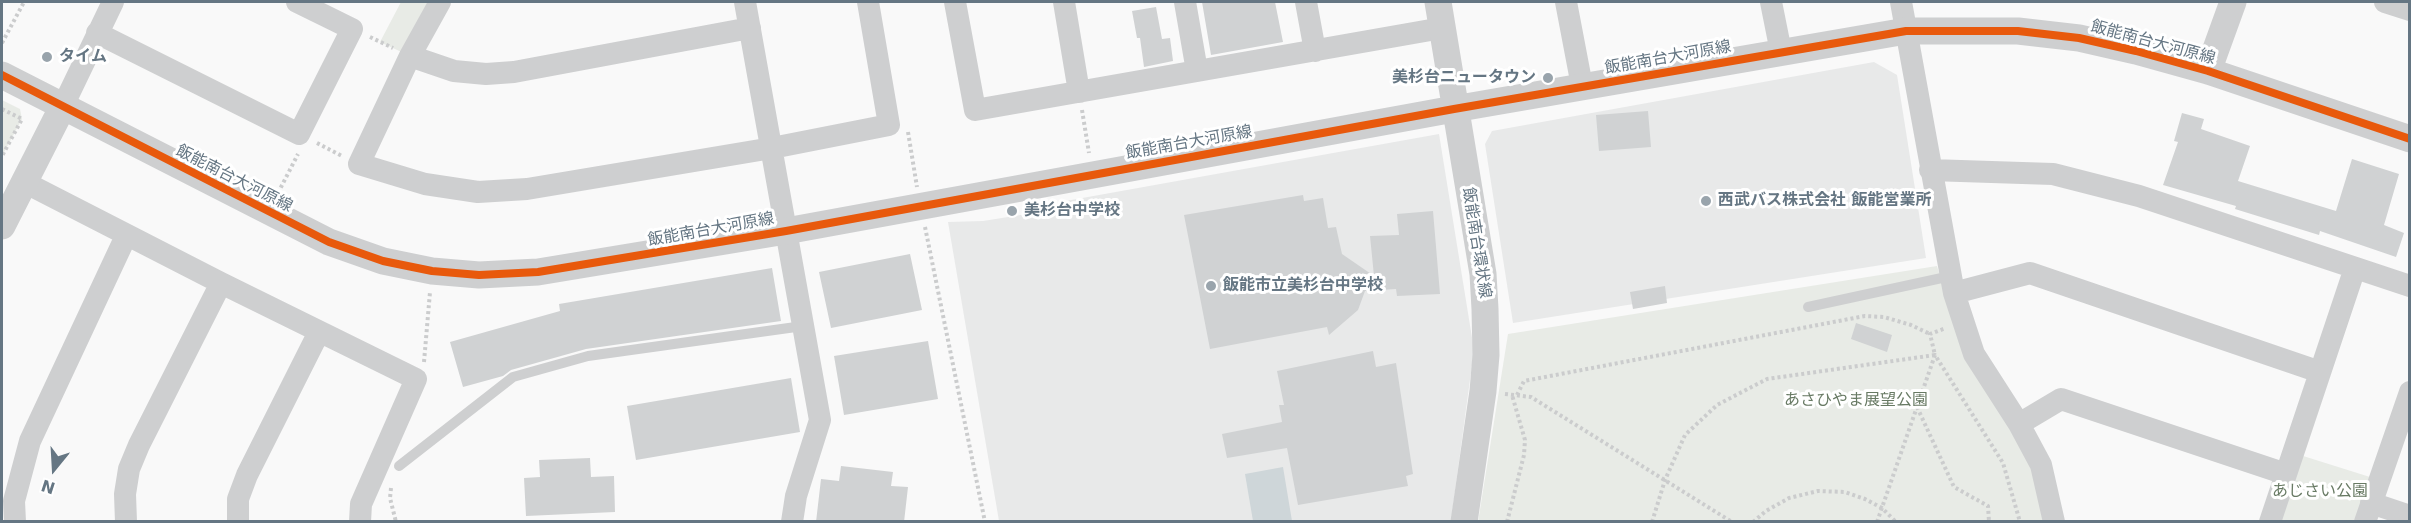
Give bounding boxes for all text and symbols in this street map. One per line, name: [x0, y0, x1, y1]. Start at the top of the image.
street label: 飯能南台大河原線: [2089, 17, 2217, 69]
street label: 飯能南台大河原線: [1603, 37, 1733, 79]
place label: タイム: [59, 47, 107, 67]
marker: タイム: [40, 50, 54, 64]
place label: 美杉台ニュータウン: [1392, 68, 1536, 88]
marker: 美杉台ニュータウン: [1541, 71, 1555, 85]
street label: 飯能南台大河原線: [1124, 122, 1254, 164]
street label: 飯能南台大河原線: [173, 141, 295, 217]
street label: 飯能南台環状線: [1458, 186, 1494, 300]
place label: 西武バス株式会社 飯能営業所: [1718, 191, 1932, 211]
marker: 西武バス株式会社 飯能営業所: [1699, 194, 1713, 208]
place label: 美杉台中学校: [1024, 201, 1120, 221]
marker: 美杉台中学校: [1005, 204, 1019, 218]
street label: 飯能南台大河原線: [646, 209, 776, 251]
place label: 飯能市立美杉台中学校: [1223, 276, 1383, 296]
marker: 飯能市立美杉台中学校: [1204, 279, 1218, 293]
park label: あさひやま展望公園: [1784, 391, 1928, 411]
north arrow: [24, 439, 84, 499]
text: N: [39, 475, 58, 498]
park label: あじさい公園: [2272, 482, 2368, 502]

